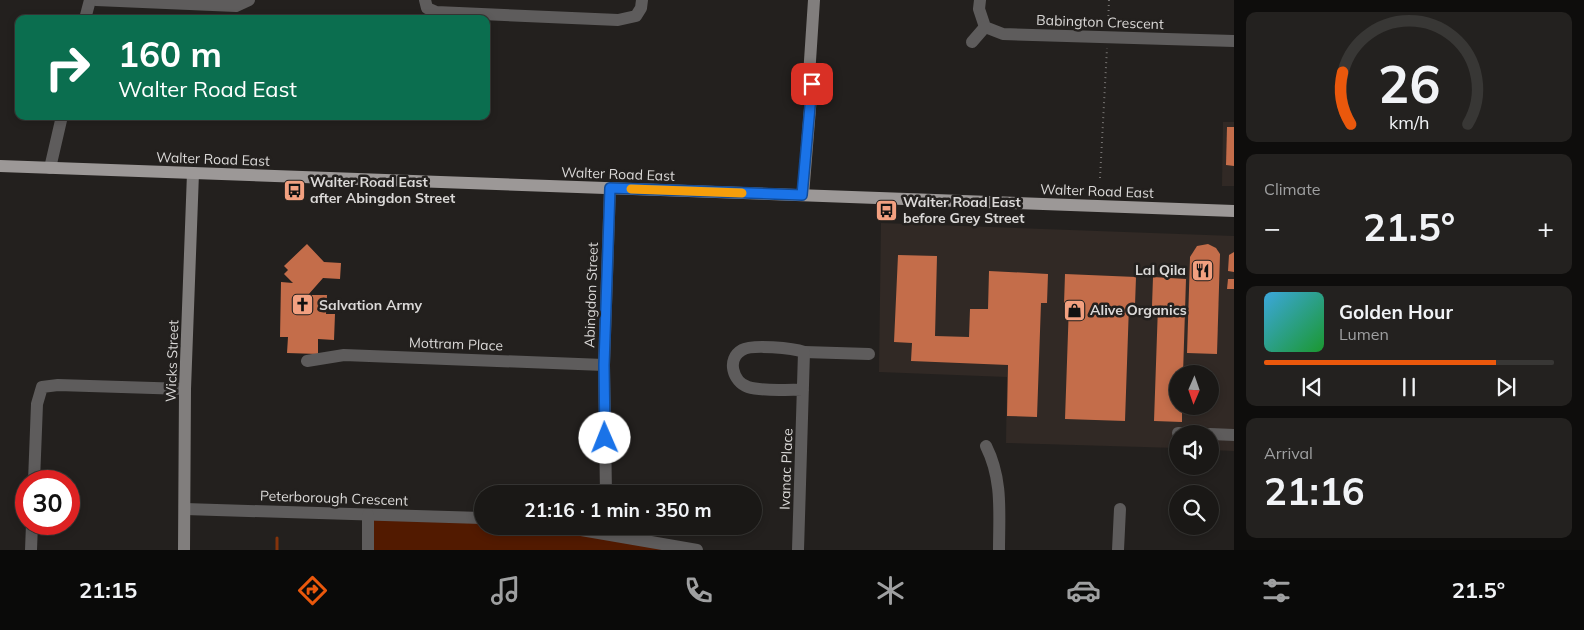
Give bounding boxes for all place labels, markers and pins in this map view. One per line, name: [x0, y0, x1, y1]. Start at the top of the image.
pin: [791, 63, 833, 105]
place label: Walter Road East after Abingdon Street: [310, 173, 456, 207]
bus stop icon: Walter Road East after Abingdon Street: [282, 178, 306, 202]
place label: Walter Road East before Grey Street: [903, 193, 1025, 227]
bus stop icon: Walter Road East before Grey Street: [875, 198, 899, 222]
restaurant icon: Lal Qila: [1190, 258, 1214, 282]
place label: Lal Qila: [1135, 261, 1186, 279]
church icon: Salvation Army: [291, 293, 315, 317]
place label: Salvation Army: [319, 296, 423, 314]
shop icon: Alive Organics: [1062, 298, 1086, 322]
place label: Alive Organics: [1090, 301, 1187, 319]

